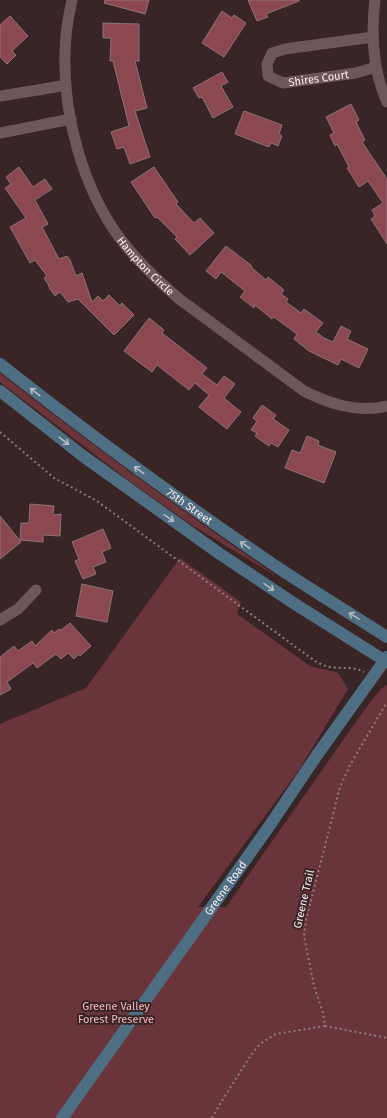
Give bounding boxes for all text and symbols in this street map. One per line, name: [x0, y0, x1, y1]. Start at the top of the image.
street label: Shires Court: [288, 68, 349, 89]
street label: Hampton Circle: [115, 234, 177, 298]
one-way arrow: [30, 387, 41, 396]
one-way arrow: [58, 437, 69, 445]
one-way arrow: [134, 466, 145, 474]
street label: 75th Street: [164, 485, 215, 527]
one-way arrow: [163, 514, 174, 522]
one-way arrow: [240, 541, 251, 549]
one-way arrow: [263, 583, 274, 591]
one-way arrow: [349, 612, 360, 620]
street label: Greene Road: [202, 858, 249, 918]
street label: Greene Trail: [291, 868, 317, 930]
park label: Greene Valley Forest Preserve: [78, 1000, 154, 1026]

